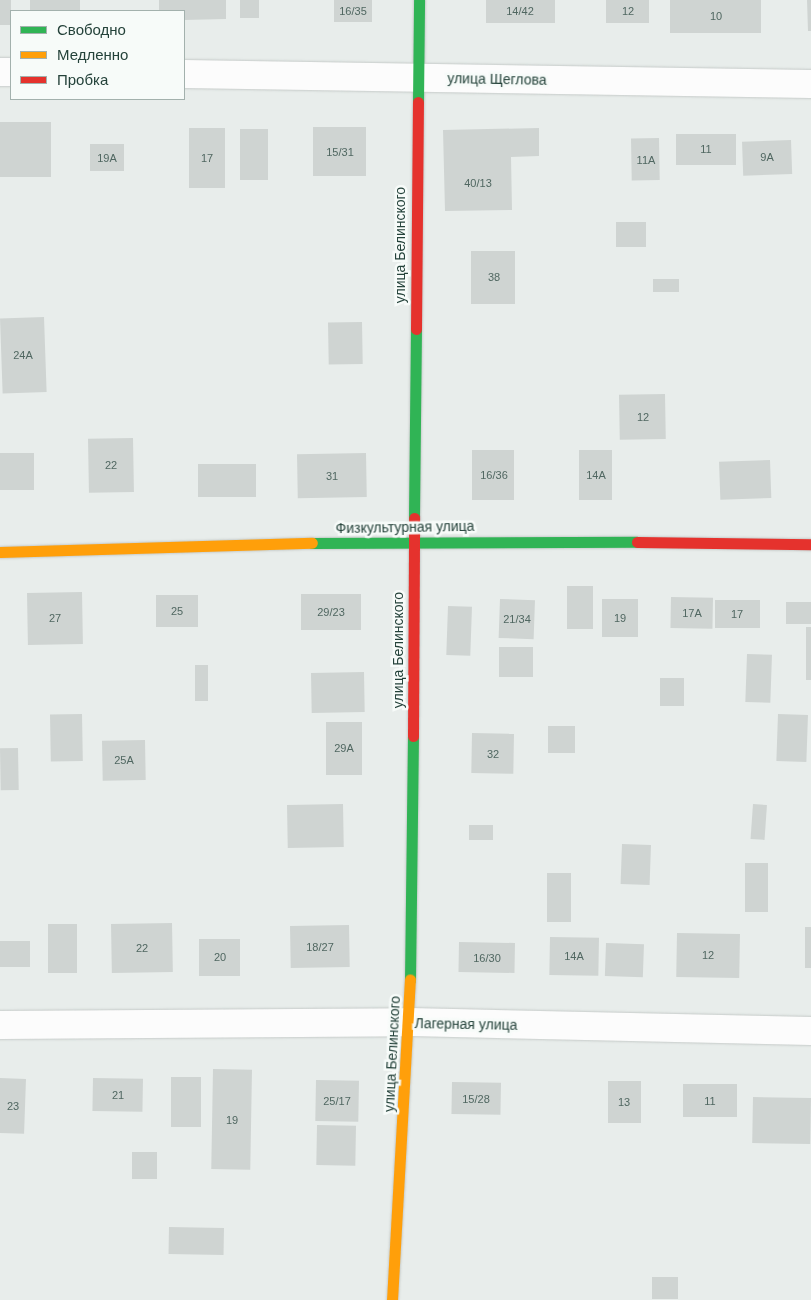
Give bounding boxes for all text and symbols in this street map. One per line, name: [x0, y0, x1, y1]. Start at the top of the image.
house number: 16/35: [339, 4, 367, 18]
house number: 14/42: [506, 4, 534, 18]
house number: 12: [622, 4, 634, 18]
house number: 10: [710, 9, 722, 23]
legend: [10, 10, 185, 100]
text: Свободно: [57, 21, 126, 38]
text: Медленно: [57, 46, 128, 63]
street label: улица Щеглова: [447, 70, 547, 88]
text: Пробка: [57, 71, 108, 88]
house number: 11: [700, 142, 712, 156]
house number: 15/31: [326, 145, 354, 159]
house number: 9А: [760, 150, 774, 164]
house number: 19А: [97, 151, 117, 165]
house number: 17: [201, 151, 213, 165]
house number: 11А: [637, 153, 655, 167]
house number: 40/13: [464, 176, 492, 190]
street label: улица Белинского: [392, 187, 408, 303]
house number: 38: [488, 270, 500, 284]
house number: 24А: [13, 348, 33, 362]
house number: 12: [637, 410, 649, 424]
house number: 22: [105, 458, 117, 472]
house number: 16/36: [480, 468, 508, 482]
house number: 14А: [586, 468, 606, 482]
house number: 31: [326, 469, 338, 483]
street label: Физкультурная улица: [335, 517, 475, 537]
street label: улица Белинского: [390, 592, 406, 708]
house number: 25: [171, 604, 183, 618]
house number: 29/23: [317, 605, 345, 619]
house number: 17А: [682, 606, 702, 620]
house number: 17: [731, 607, 743, 621]
house number: 27: [49, 611, 61, 625]
house number: 19: [614, 611, 626, 625]
house number: 21/34: [503, 612, 531, 626]
house number: 29А: [334, 741, 354, 755]
house number: 32: [487, 747, 499, 761]
house number: 25А: [114, 753, 134, 767]
house number: 18/27: [306, 940, 334, 954]
house number: 22: [136, 941, 148, 955]
house number: 12: [702, 948, 714, 962]
house number: 14А: [564, 949, 584, 963]
house number: 20: [214, 950, 226, 964]
house number: 16/30: [473, 951, 501, 965]
street label: улица Белинского: [381, 996, 403, 1112]
street label: Лагерная улица: [414, 1015, 518, 1033]
house number: 21: [112, 1088, 124, 1102]
house number: 15/28: [462, 1092, 490, 1106]
house number: 25/17: [323, 1094, 351, 1108]
house number: 11: [704, 1094, 716, 1108]
house number: 13: [618, 1095, 630, 1109]
house number: 23: [7, 1099, 19, 1113]
house number: 19: [226, 1113, 238, 1127]

